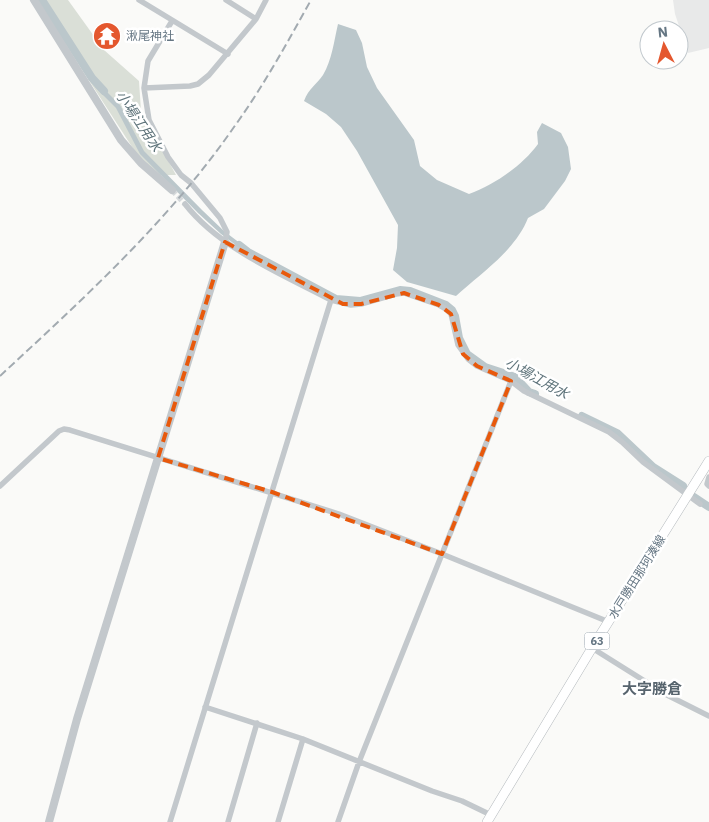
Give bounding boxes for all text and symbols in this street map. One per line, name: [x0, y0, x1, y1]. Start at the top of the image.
north arrow: [639, 20, 689, 70]
temple icon: 湫尾神社: [92, 21, 122, 51]
text: N: [657, 23, 669, 42]
place label: 湫尾神社: [126, 28, 174, 43]
water label: 小場江用水: [112, 87, 167, 157]
water label: 小場江用水: [502, 353, 574, 404]
street label: 水戸勝田那珂湊線: [605, 532, 668, 621]
road number: 63: [584, 632, 610, 649]
district label: 大字勝倉: [622, 679, 682, 698]

